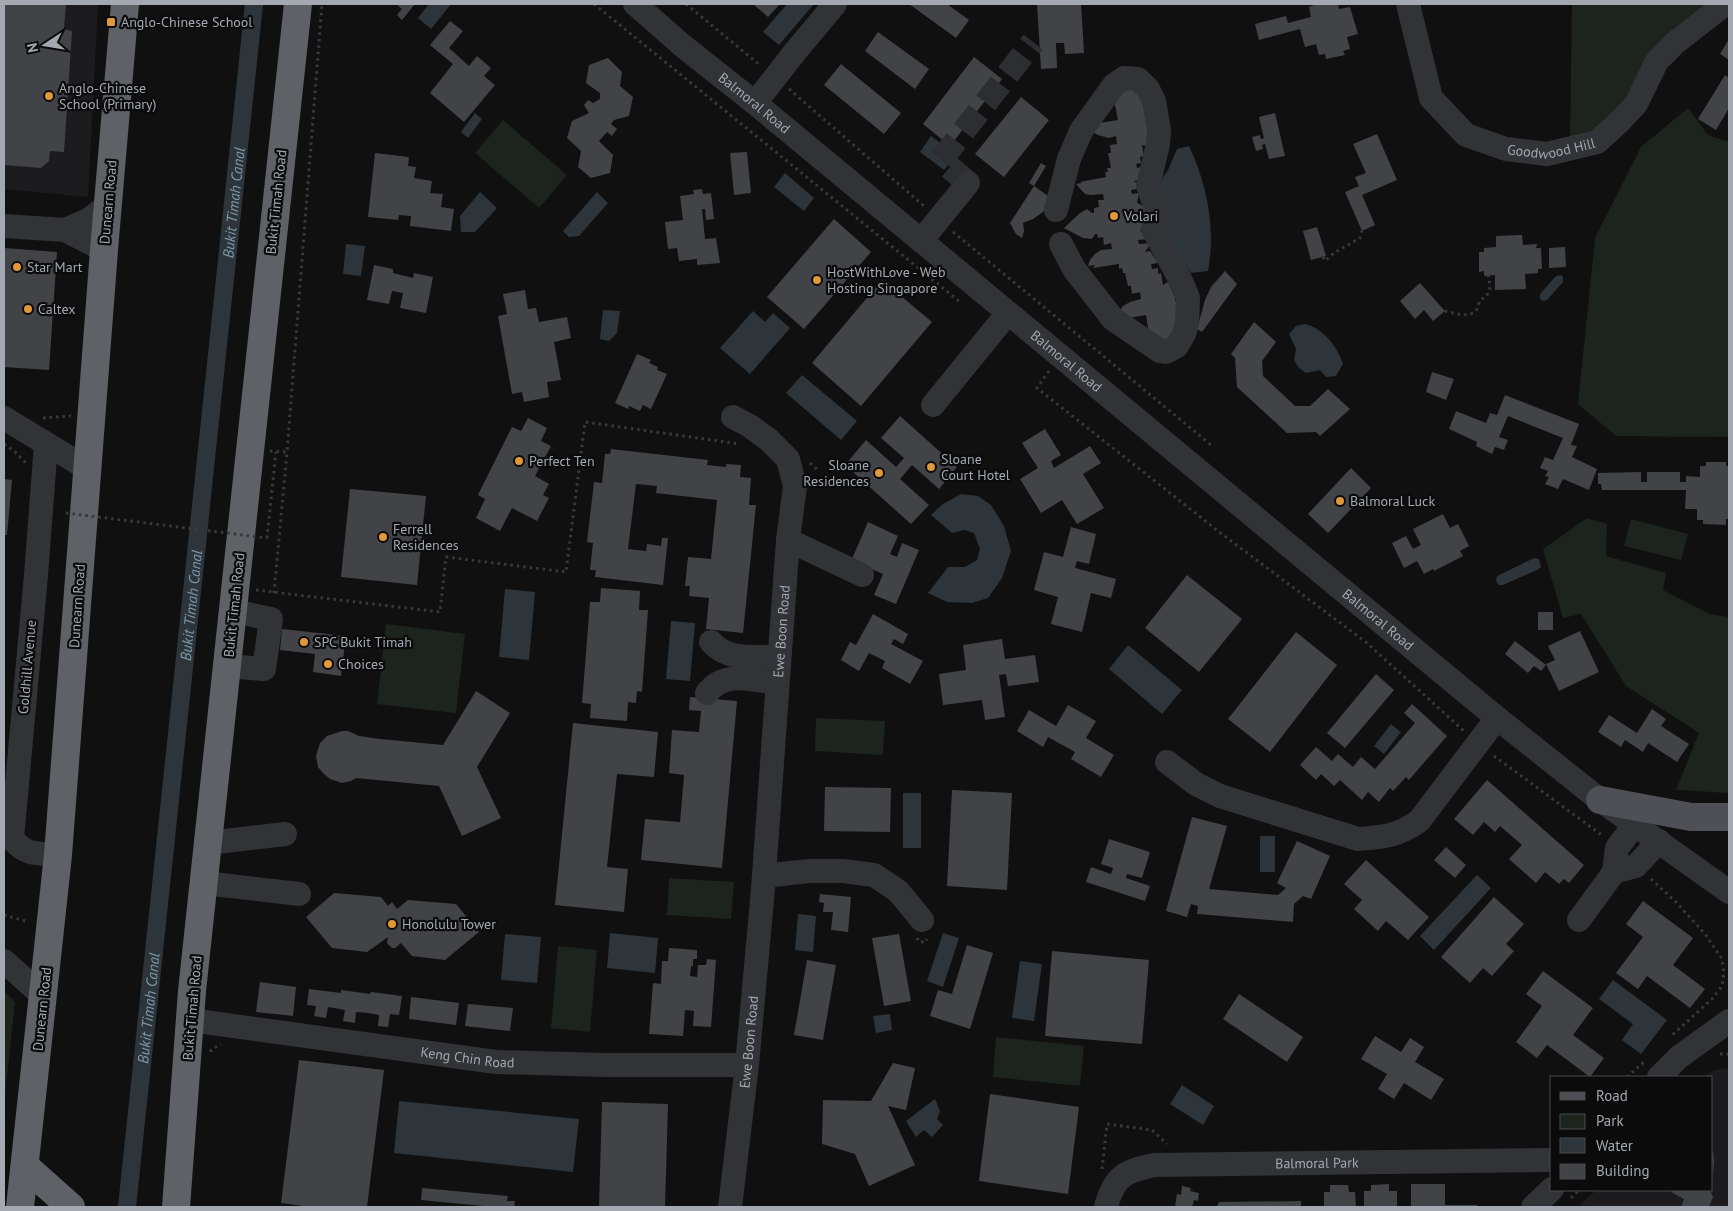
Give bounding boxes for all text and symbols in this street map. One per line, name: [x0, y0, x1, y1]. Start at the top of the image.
place label: Anglo-Chinese School: [121, 13, 252, 31]
marker: Anglo-Chinese School: [105, 16, 117, 28]
north arrow: [20, 20, 70, 70]
text: N: [23, 41, 42, 54]
street label: Balmoral Road: [715, 68, 794, 137]
place label: Anglo-Chinese School (Primary): [59, 79, 157, 113]
marker: Anglo-Chinese School (Primary): [43, 90, 55, 102]
street label: Goodwood Hill: [1506, 134, 1597, 163]
water label: Bukit Timah Canal: [218, 146, 248, 259]
street label: Bukit Timah Road: [262, 149, 290, 255]
street label: Dunearn Road: [95, 159, 121, 245]
place label: Volari: [1123, 207, 1158, 225]
marker: Volari: [1108, 210, 1120, 222]
place label: Star Mart: [27, 258, 83, 276]
marker: Star Mart: [11, 261, 23, 273]
place label: HostWithLove - Web Hosting Singapore: [827, 263, 945, 297]
marker: HostWithLove - Web Hosting Singapore: [811, 274, 823, 286]
place label: Caltex: [38, 300, 75, 318]
marker: Caltex: [22, 303, 34, 315]
street label: Balmoral Road: [1027, 326, 1106, 396]
place label: Sloane Court Hotel: [941, 450, 1010, 484]
place label: Perfect Ten: [529, 452, 595, 470]
marker: Perfect Ten: [513, 455, 525, 467]
place label: Sloane Residences: [803, 456, 869, 490]
marker: Sloane Court Hotel: [925, 461, 937, 473]
marker: Sloane Residences: [873, 467, 885, 479]
place label: Balmoral Luck: [1350, 492, 1435, 510]
marker: Balmoral Luck: [1334, 495, 1346, 507]
place label: Ferrell Residences: [393, 520, 459, 554]
marker: Ferrell Residences: [377, 531, 389, 543]
water label: Bukit Timah Canal: [175, 549, 206, 662]
street label: Bukit Timah Road: [220, 552, 248, 658]
street label: Dunearn Road: [65, 563, 89, 649]
street label: Ewe Boon Road: [769, 584, 794, 678]
street label: Balmoral Road: [1339, 585, 1418, 654]
street label: Goldhill Avenue: [14, 619, 40, 715]
place label: SPC Bukit Timah: [314, 633, 412, 651]
marker: SPC Bukit Timah: [298, 636, 310, 648]
place label: Choices: [338, 655, 384, 673]
marker: Choices: [322, 658, 334, 670]
place label: Honolulu Tower: [402, 915, 496, 933]
marker: Honolulu Tower: [386, 918, 398, 930]
water label: Bukit Timah Canal: [133, 952, 163, 1064]
street label: Bukit Timah Road: [178, 955, 206, 1061]
street label: Dunearn Road: [29, 966, 55, 1052]
street label: Ewe Boon Road: [735, 995, 762, 1089]
street label: Keng Chin Road: [419, 1043, 515, 1072]
legend: [1550, 1076, 1713, 1191]
text: Road: [1596, 1086, 1628, 1105]
text: Park: [1596, 1111, 1624, 1130]
text: Water: [1596, 1136, 1633, 1155]
street label: Balmoral Park: [1275, 1153, 1359, 1172]
text: Building: [1596, 1161, 1650, 1180]

